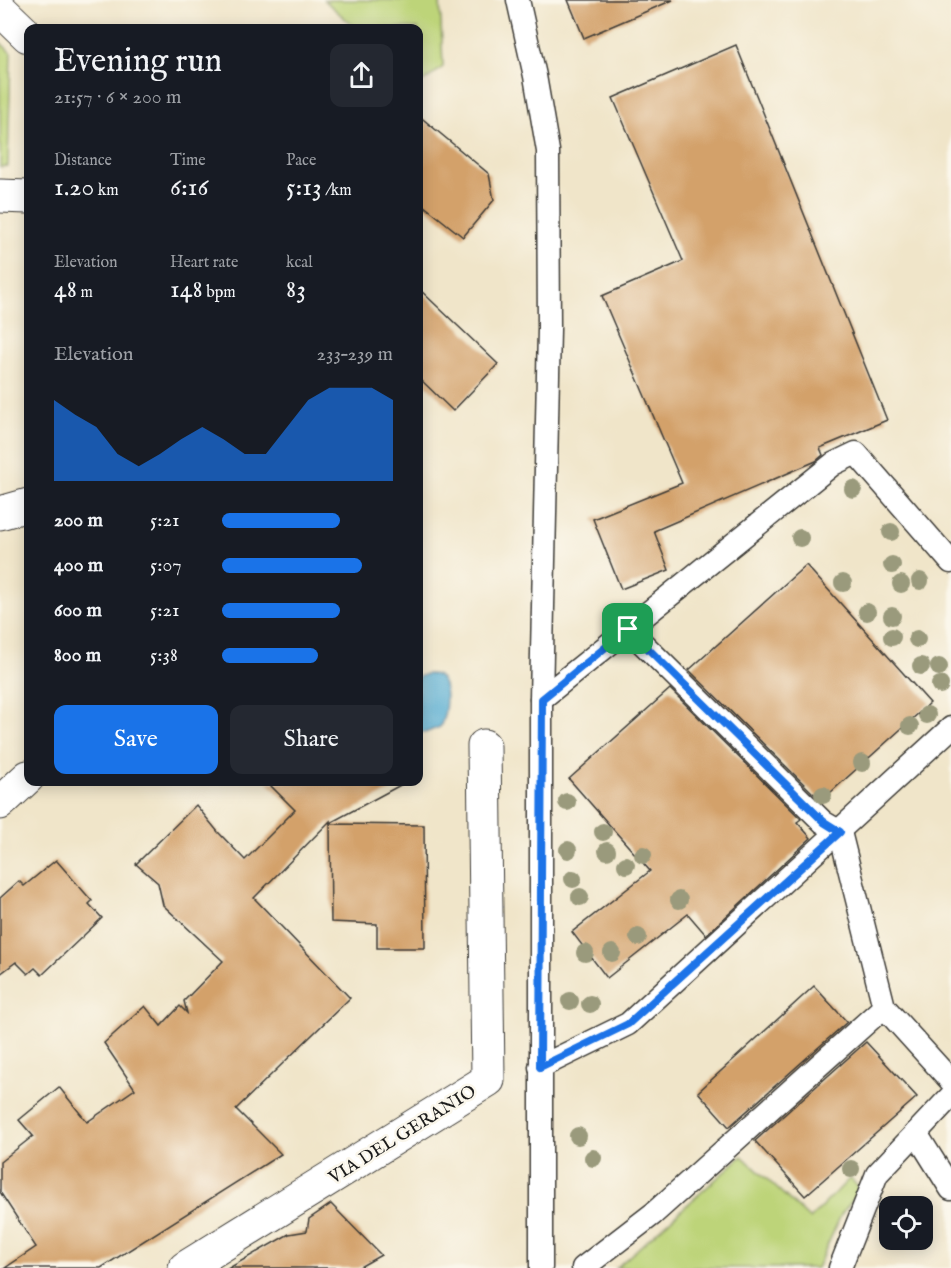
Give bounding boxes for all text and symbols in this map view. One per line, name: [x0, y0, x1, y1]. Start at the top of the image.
text: Evening run: [54, 41, 222, 83]
button: share: [330, 44, 393, 107]
text: 21:57 · 6 × 200 m: [54, 85, 181, 110]
text: Distance: [54, 151, 112, 171]
text: Time: [170, 151, 206, 171]
text: Pace: [286, 151, 316, 171]
text: 1.20: [54, 171, 94, 204]
text: 6:16: [170, 171, 208, 204]
text: 5:13: [286, 171, 322, 204]
text: km: [94, 181, 119, 201]
text: /km: [322, 181, 352, 201]
text: Elevation: [54, 253, 117, 273]
text: Heart rate: [170, 253, 238, 273]
text: kcal: [286, 253, 313, 273]
text: 48: [54, 273, 77, 306]
text: 148: [170, 273, 203, 306]
text: 83: [286, 273, 306, 306]
text: m: [77, 283, 93, 303]
text: bpm: [203, 283, 236, 303]
text: Elevation: [54, 342, 133, 367]
text: 233–239 m: [317, 342, 393, 367]
text: 200 m: [54, 508, 103, 533]
text: 5:21: [150, 508, 179, 533]
text: 400 m: [54, 553, 103, 578]
text: 5:07: [150, 553, 182, 578]
text: 600 m: [54, 598, 102, 623]
text: 5:21: [150, 598, 179, 623]
pin: [602, 603, 653, 654]
icon: arrive: [611, 612, 644, 645]
text: 800 m: [54, 643, 101, 668]
text: 5:38: [150, 643, 178, 668]
button: Save: [54, 705, 218, 774]
button: Share: [230, 705, 393, 774]
street label: VIA DEL GERANIO: [324, 1081, 481, 1191]
map controls: [879, 1196, 933, 1250]
button: locate: [879, 1196, 933, 1250]

